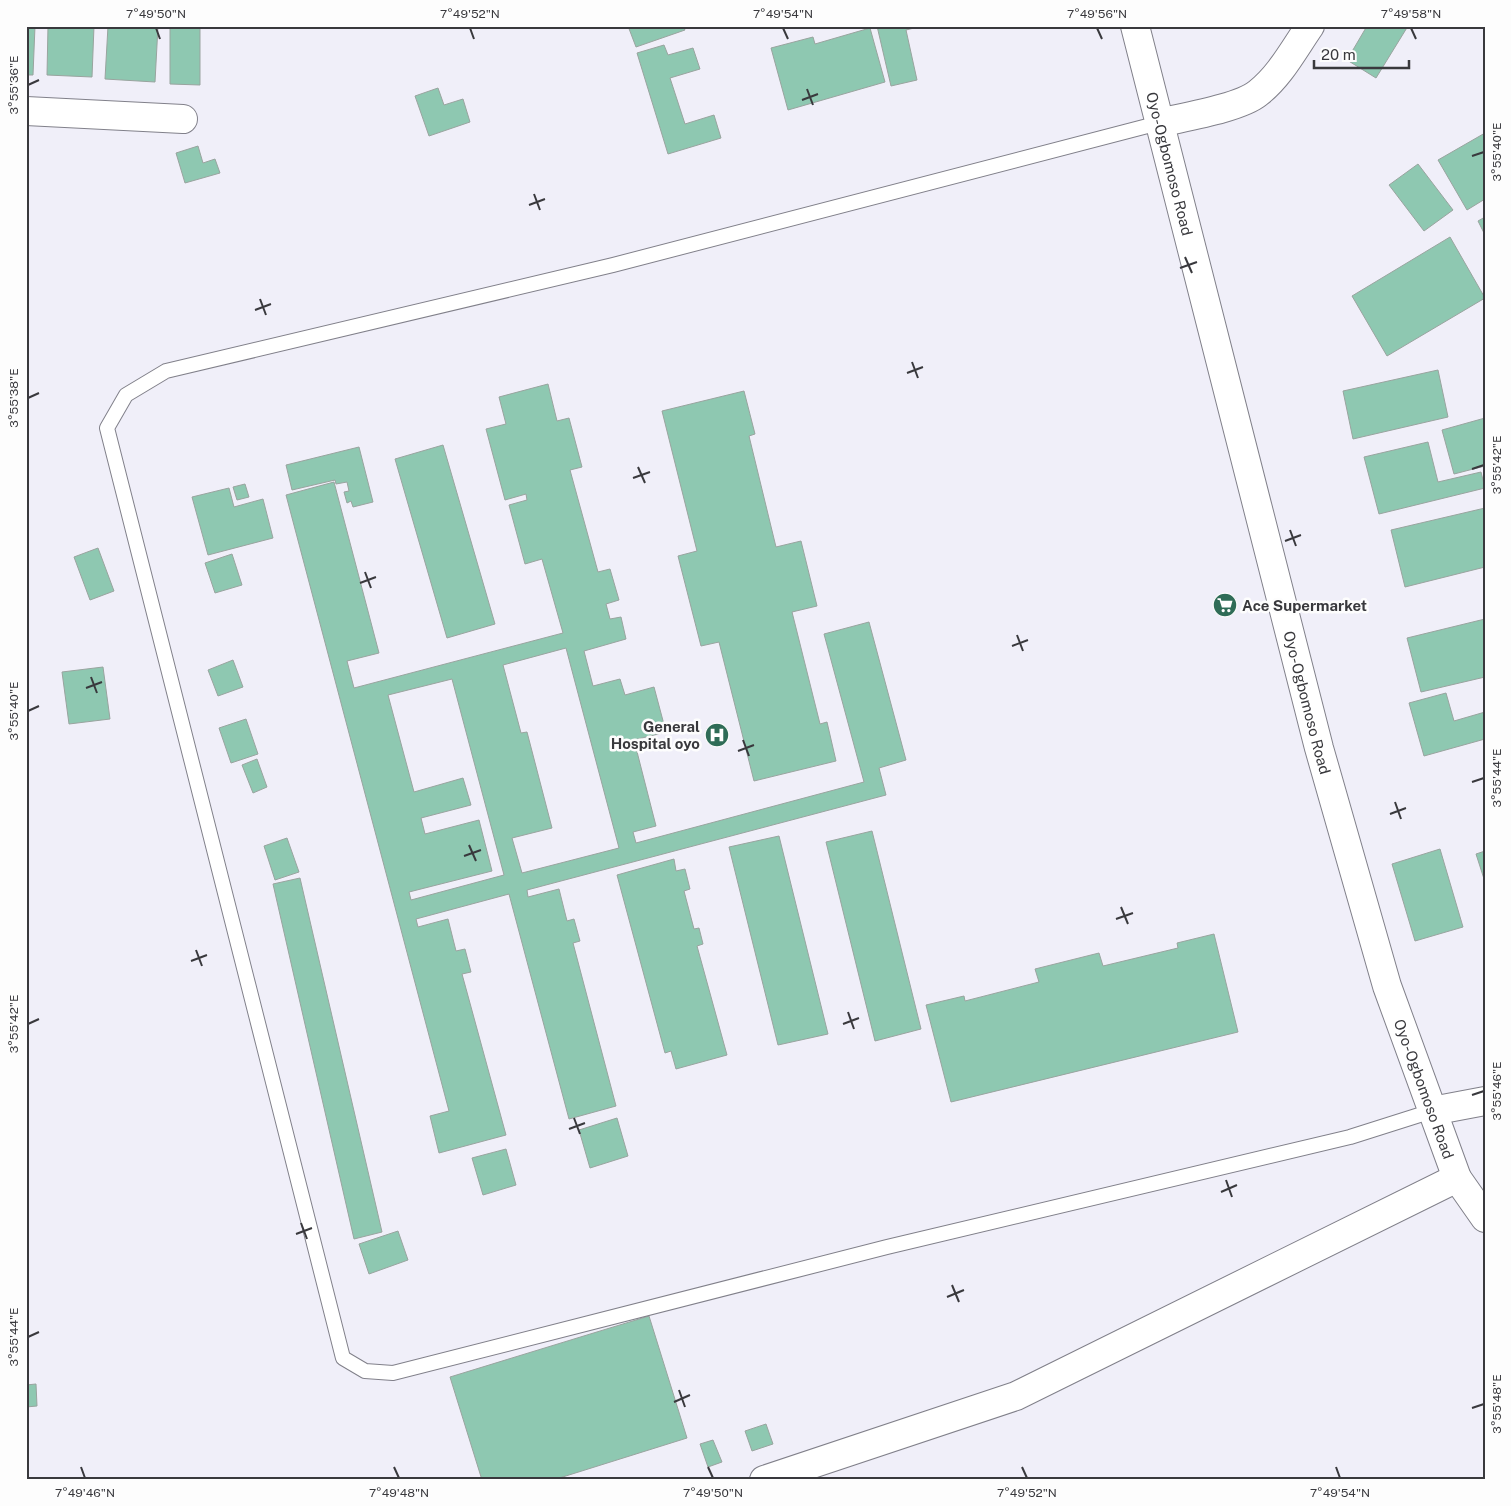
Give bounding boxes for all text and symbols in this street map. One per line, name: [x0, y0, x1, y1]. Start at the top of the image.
text: 7°49'50"N: [126, 7, 186, 21]
text: 7°49'52"N: [440, 7, 500, 21]
text: 7°49'54"N: [753, 7, 813, 21]
text: 7°49'56"N: [1067, 7, 1127, 21]
text: 7°49'58"N: [1381, 7, 1441, 21]
scale bar: [1314, 38, 1408, 70]
text: 20 m: [1321, 46, 1356, 63]
text: 3°55'36"E: [7, 56, 21, 114]
street label: Oyo-Ogbomoso Road: [1144, 90, 1197, 237]
text: 3°55'40"E: [1490, 123, 1504, 181]
text: 3°55'38"E: [7, 368, 21, 428]
text: 3°55'42"E: [1490, 436, 1504, 494]
supermarket icon: Ace Supermarket: [1212, 592, 1238, 618]
place label: Ace Supermarket: [1242, 597, 1367, 614]
street label: Oyo-Ogbomoso Road: [1281, 629, 1335, 776]
text: 3°55'40"E: [7, 682, 21, 740]
place label: General Hospital oyo: [611, 718, 700, 752]
hospital icon: General Hospital oyo: [704, 722, 730, 748]
text: 3°55'44"E: [1490, 748, 1504, 808]
text: 3°55'42"E: [7, 995, 21, 1053]
street label: Oyo-Ogbomoso Road: [1391, 1017, 1458, 1161]
text: 3°55'46"E: [1490, 1061, 1504, 1121]
text: 3°55'44"E: [7, 1307, 21, 1367]
text: 3°55'48"E: [1490, 1374, 1504, 1434]
text: 7°49'46"N: [55, 1486, 115, 1500]
text: 7°49'48"N: [369, 1486, 429, 1500]
text: 7°49'50"N: [683, 1486, 743, 1500]
text: 7°49'52"N: [997, 1486, 1057, 1500]
text: 7°49'54"N: [1310, 1486, 1370, 1500]

